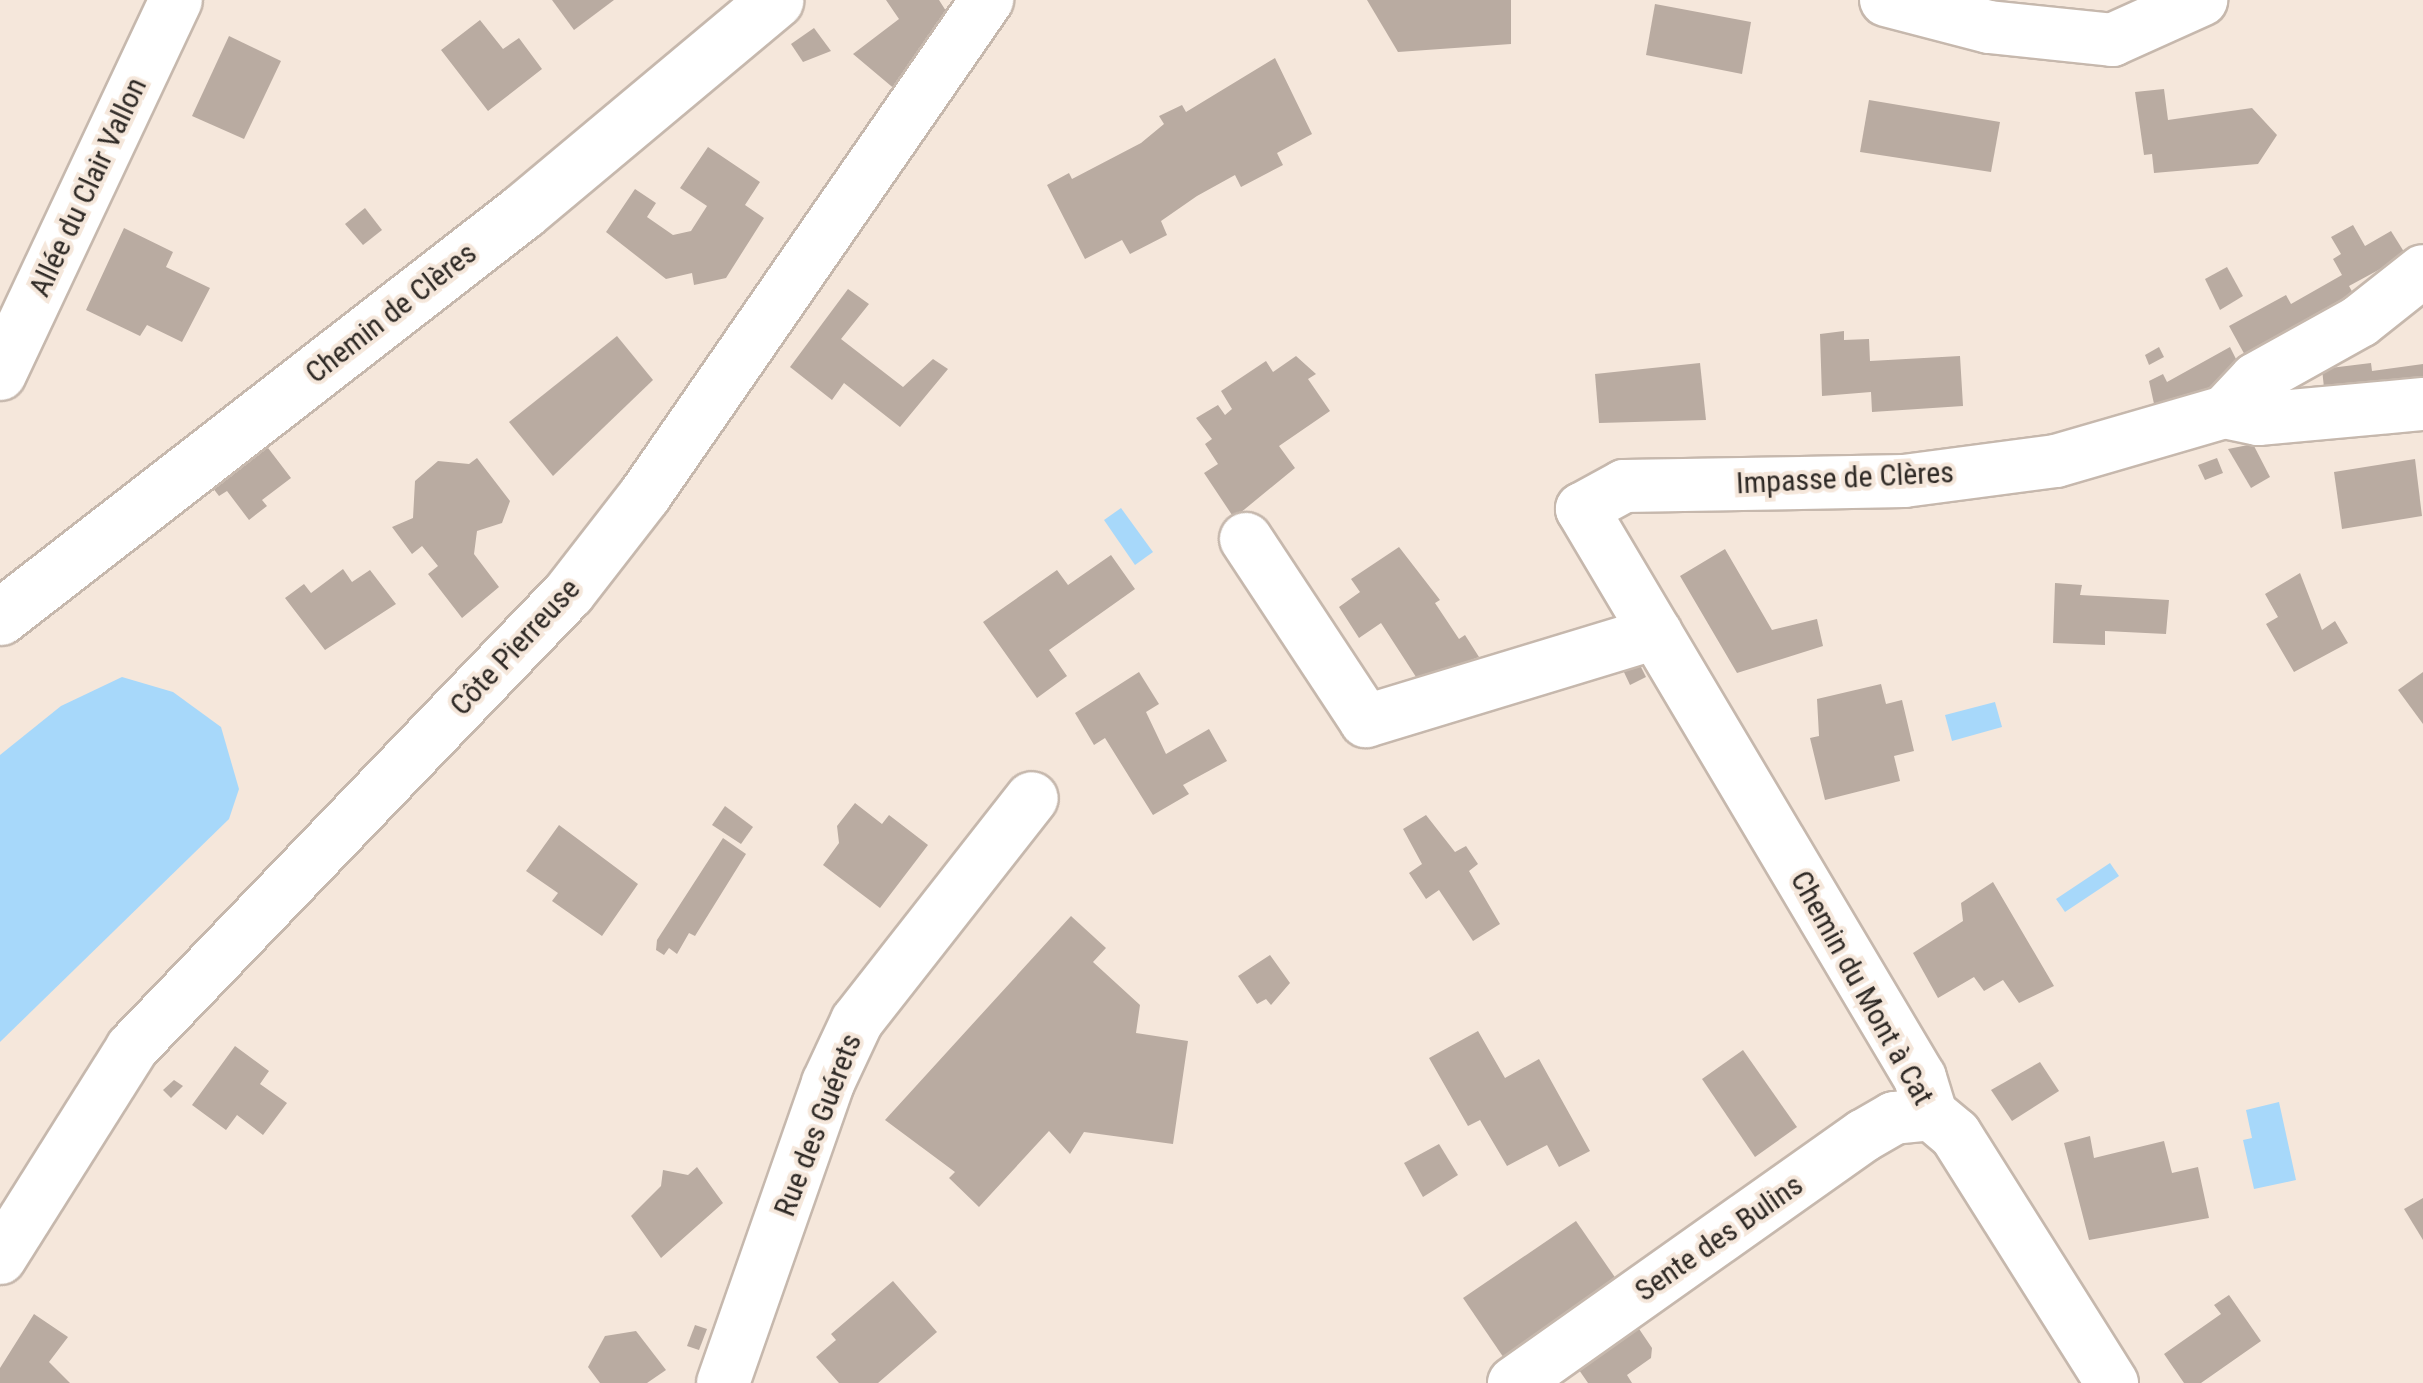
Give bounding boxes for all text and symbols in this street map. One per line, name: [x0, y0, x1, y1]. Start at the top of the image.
street label: Allée du Clair Vallon: [22, 72, 154, 302]
street label: Chemin de Clères: [298, 235, 484, 391]
street label: Impasse de Clères: [1735, 454, 1955, 502]
street label: Côte Pierreuse: [443, 571, 587, 723]
street label: Chemin du Mont à Cat: [1783, 865, 1941, 1111]
street label: Rue des Guérets: [767, 1029, 869, 1221]
street label: Sente des Bulins: [1628, 1167, 1810, 1309]

